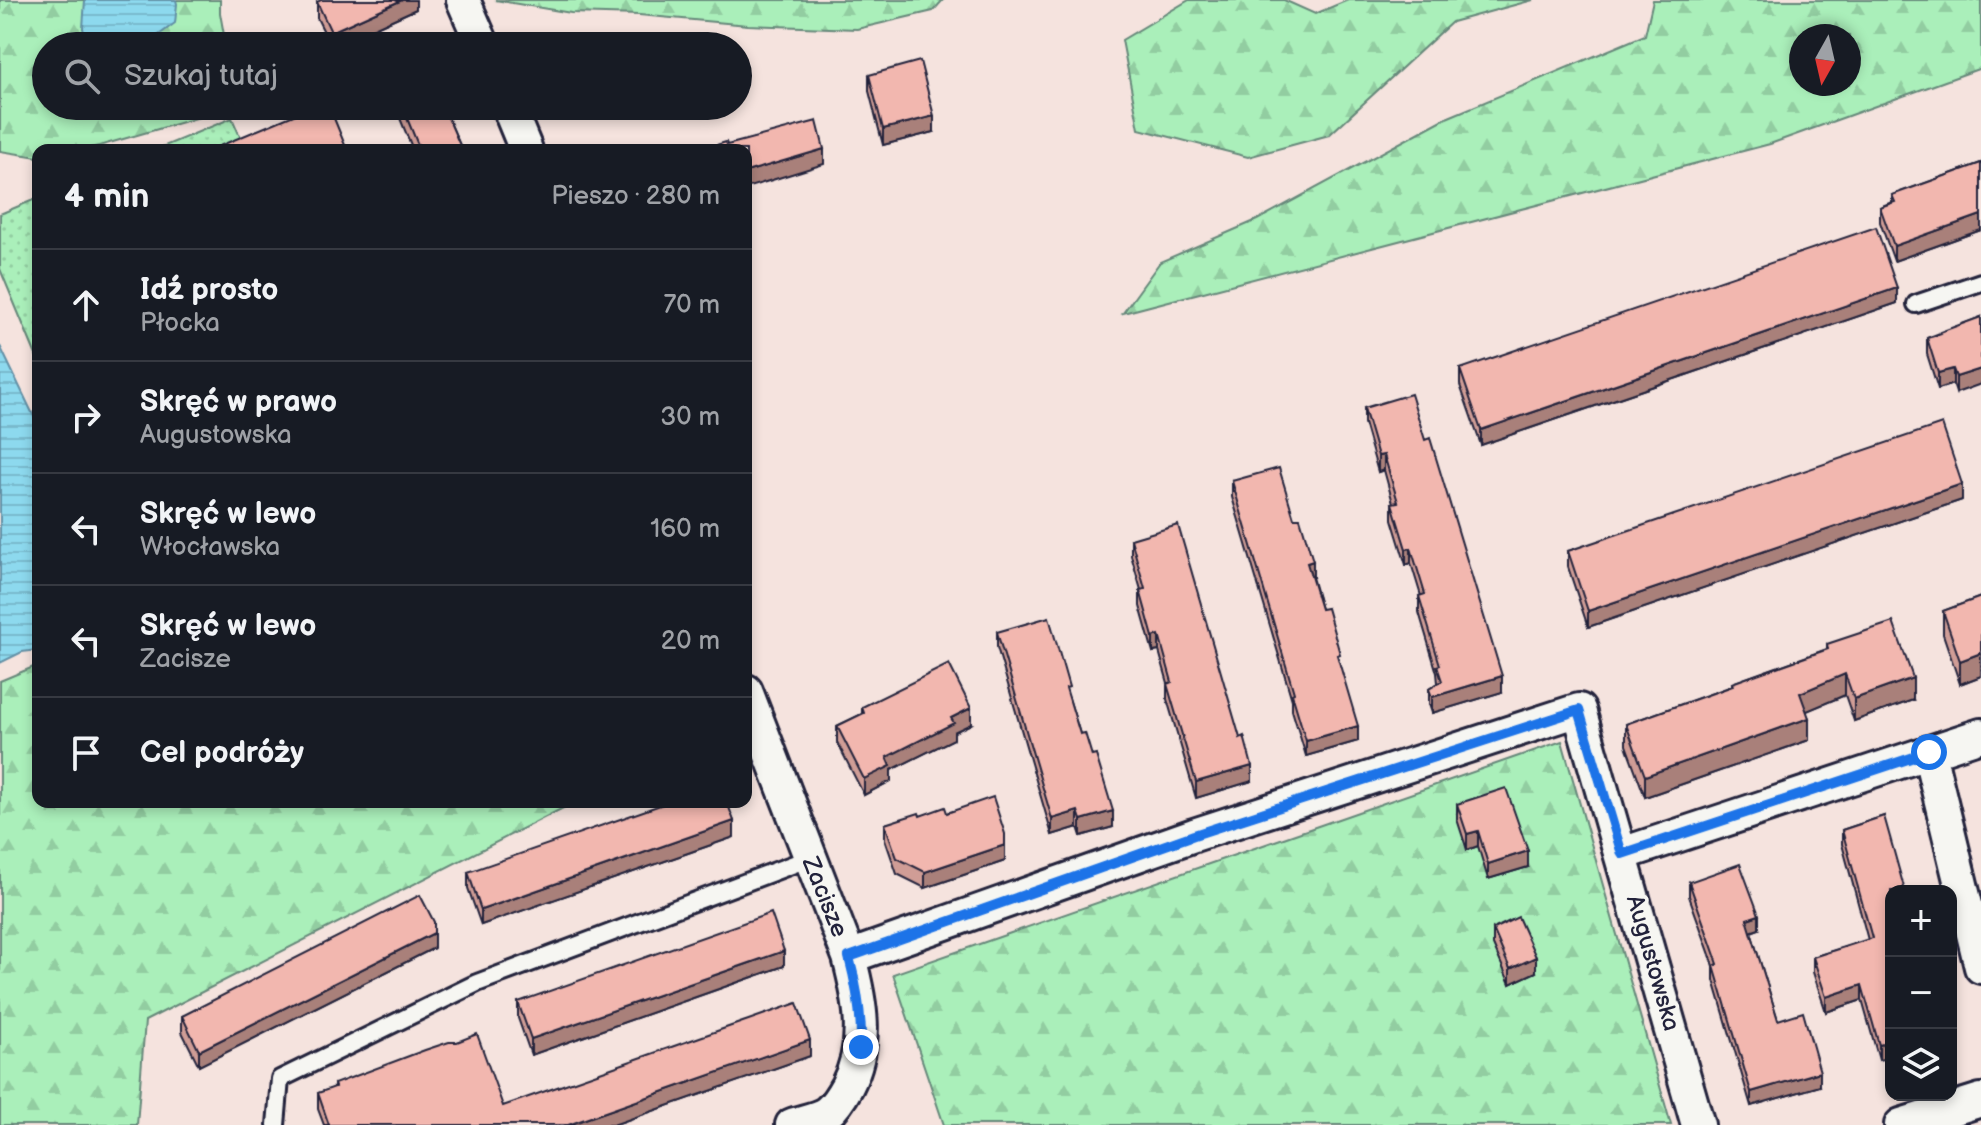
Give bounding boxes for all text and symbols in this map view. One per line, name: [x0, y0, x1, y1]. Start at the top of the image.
north arrow: [1789, 24, 1861, 96]
search box: [32, 32, 752, 120]
icon: search: [60, 54, 104, 98]
text: Szukaj tutaj: [124, 58, 278, 94]
text: 4 min: [64, 176, 150, 217]
text: Pieszo · 280 m: [551, 181, 720, 212]
text: Idź prosto: [140, 272, 278, 308]
icon: ahead: [64, 283, 108, 327]
text: 70 m: [663, 290, 720, 321]
text: Płocka: [140, 308, 220, 339]
text: Skręć w prawo: [140, 384, 337, 420]
icon: right: [64, 395, 108, 439]
text: 30 m: [660, 402, 720, 433]
text: Augustowska: [140, 420, 292, 451]
text: Skręć w lewo: [140, 496, 316, 532]
icon: left: [64, 507, 108, 551]
text: 160 m: [650, 514, 720, 545]
text: Włocławska: [140, 532, 280, 563]
text: Skręć w lewo: [140, 608, 316, 644]
icon: left: [64, 619, 108, 663]
text: 20 m: [661, 626, 720, 657]
text: Zacisze: [140, 644, 231, 675]
icon: arrive: [64, 731, 108, 775]
route start: [1911, 734, 1947, 770]
text: Cel podróży: [140, 735, 304, 771]
street label: Zacisze: [795, 852, 854, 941]
map controls: [1885, 885, 1957, 1101]
button: +: [1885, 885, 1957, 957]
street label: Augustowska: [1620, 892, 1686, 1034]
button: −: [1885, 957, 1957, 1029]
route end: [843, 1029, 879, 1065]
button: layers: [1885, 1029, 1957, 1101]

